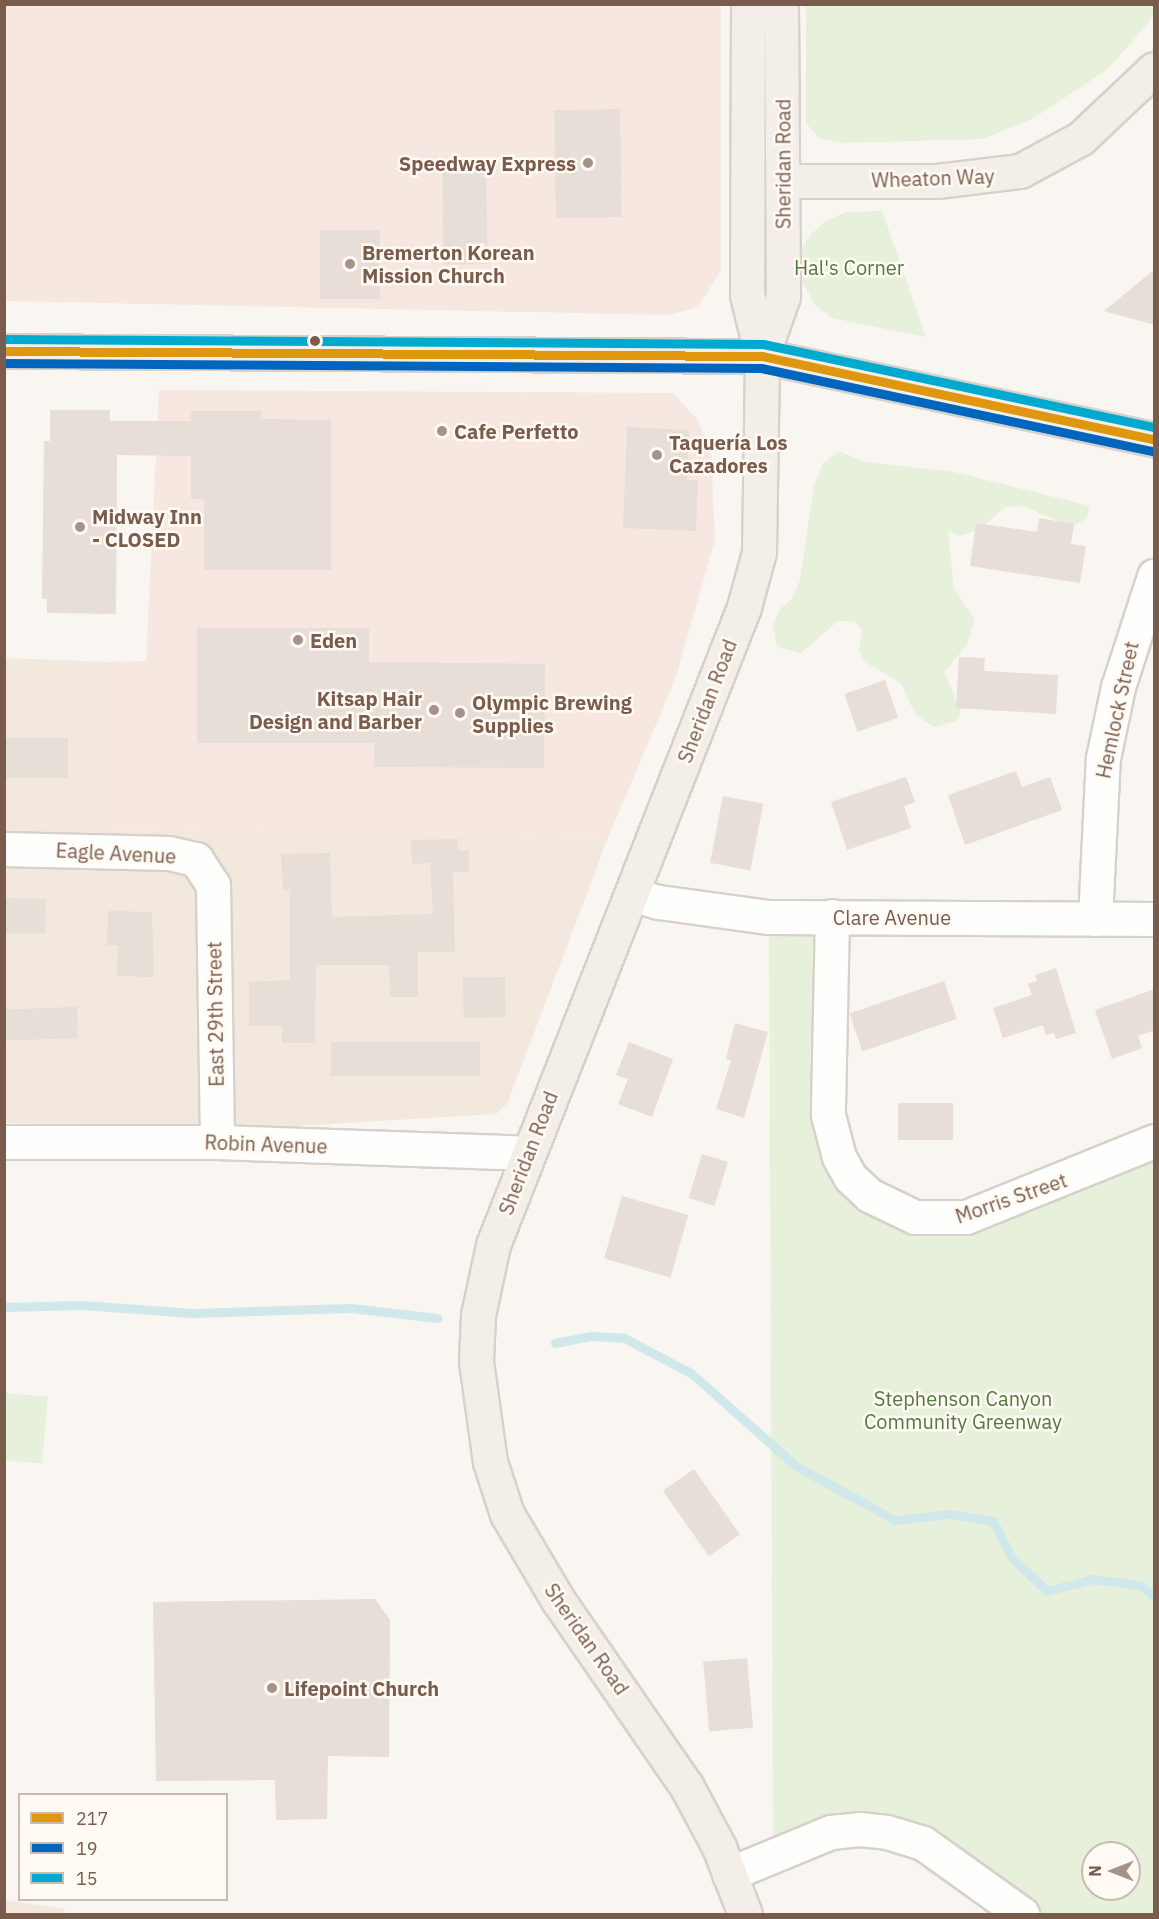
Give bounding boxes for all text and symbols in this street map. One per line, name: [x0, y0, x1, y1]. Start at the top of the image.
street label: Sheridan Road: [771, 99, 795, 229]
place label: Speedway Express: [399, 151, 576, 175]
marker: Speedway Express: [581, 156, 595, 170]
street label: Wheaton Way: [871, 164, 995, 192]
place label: Bremerton Korean Mission Church: [362, 240, 535, 287]
park label: Hal's Corner: [794, 255, 904, 279]
marker: Bremerton Korean Mission Church: [343, 257, 357, 271]
unlabelled marker: [309, 335, 321, 347]
place label: Cafe Perfetto: [454, 419, 579, 443]
marker: Cafe Perfetto: [435, 424, 449, 438]
place label: Taquería Los Cazadores: [669, 431, 788, 478]
marker: Taquería Los Cazadores: [650, 448, 664, 462]
place label: Midway Inn - CLOSED: [92, 504, 202, 551]
marker: Midway Inn - CLOSED: [73, 520, 87, 534]
place label: Eden: [310, 628, 357, 652]
marker: Eden: [291, 633, 305, 647]
street label: Sheridan Road: [672, 636, 742, 766]
street label: Hemlock Street: [1091, 639, 1143, 781]
place label: Kitsap Hair Design and Barber: [249, 686, 422, 733]
place label: Olympic Brewing Supplies: [472, 690, 632, 737]
marker: Kitsap Hair Design and Barber: [427, 703, 441, 717]
marker: Olympic Brewing Supplies: [453, 706, 467, 720]
street label: Eagle Avenue: [55, 838, 177, 868]
street label: Clare Avenue: [833, 905, 951, 929]
street label: East 29th Street: [202, 941, 228, 1087]
street label: Sheridan Road: [493, 1088, 563, 1218]
street label: Robin Avenue: [204, 1130, 328, 1158]
street label: Morris Street: [952, 1168, 1070, 1228]
park label: Stephenson Canyon Community Greenway: [864, 1387, 1062, 1434]
street label: Sheridan Road: [540, 1579, 634, 1699]
place label: Lifepoint Church: [284, 1676, 439, 1700]
marker: Lifepoint Church: [265, 1681, 279, 1695]
legend: [18, 1793, 228, 1901]
text: 217: [76, 1807, 108, 1830]
text: 19: [76, 1837, 98, 1860]
north arrow: [1081, 1841, 1141, 1901]
text: N: [1085, 1865, 1105, 1877]
text: 15: [76, 1867, 98, 1890]

